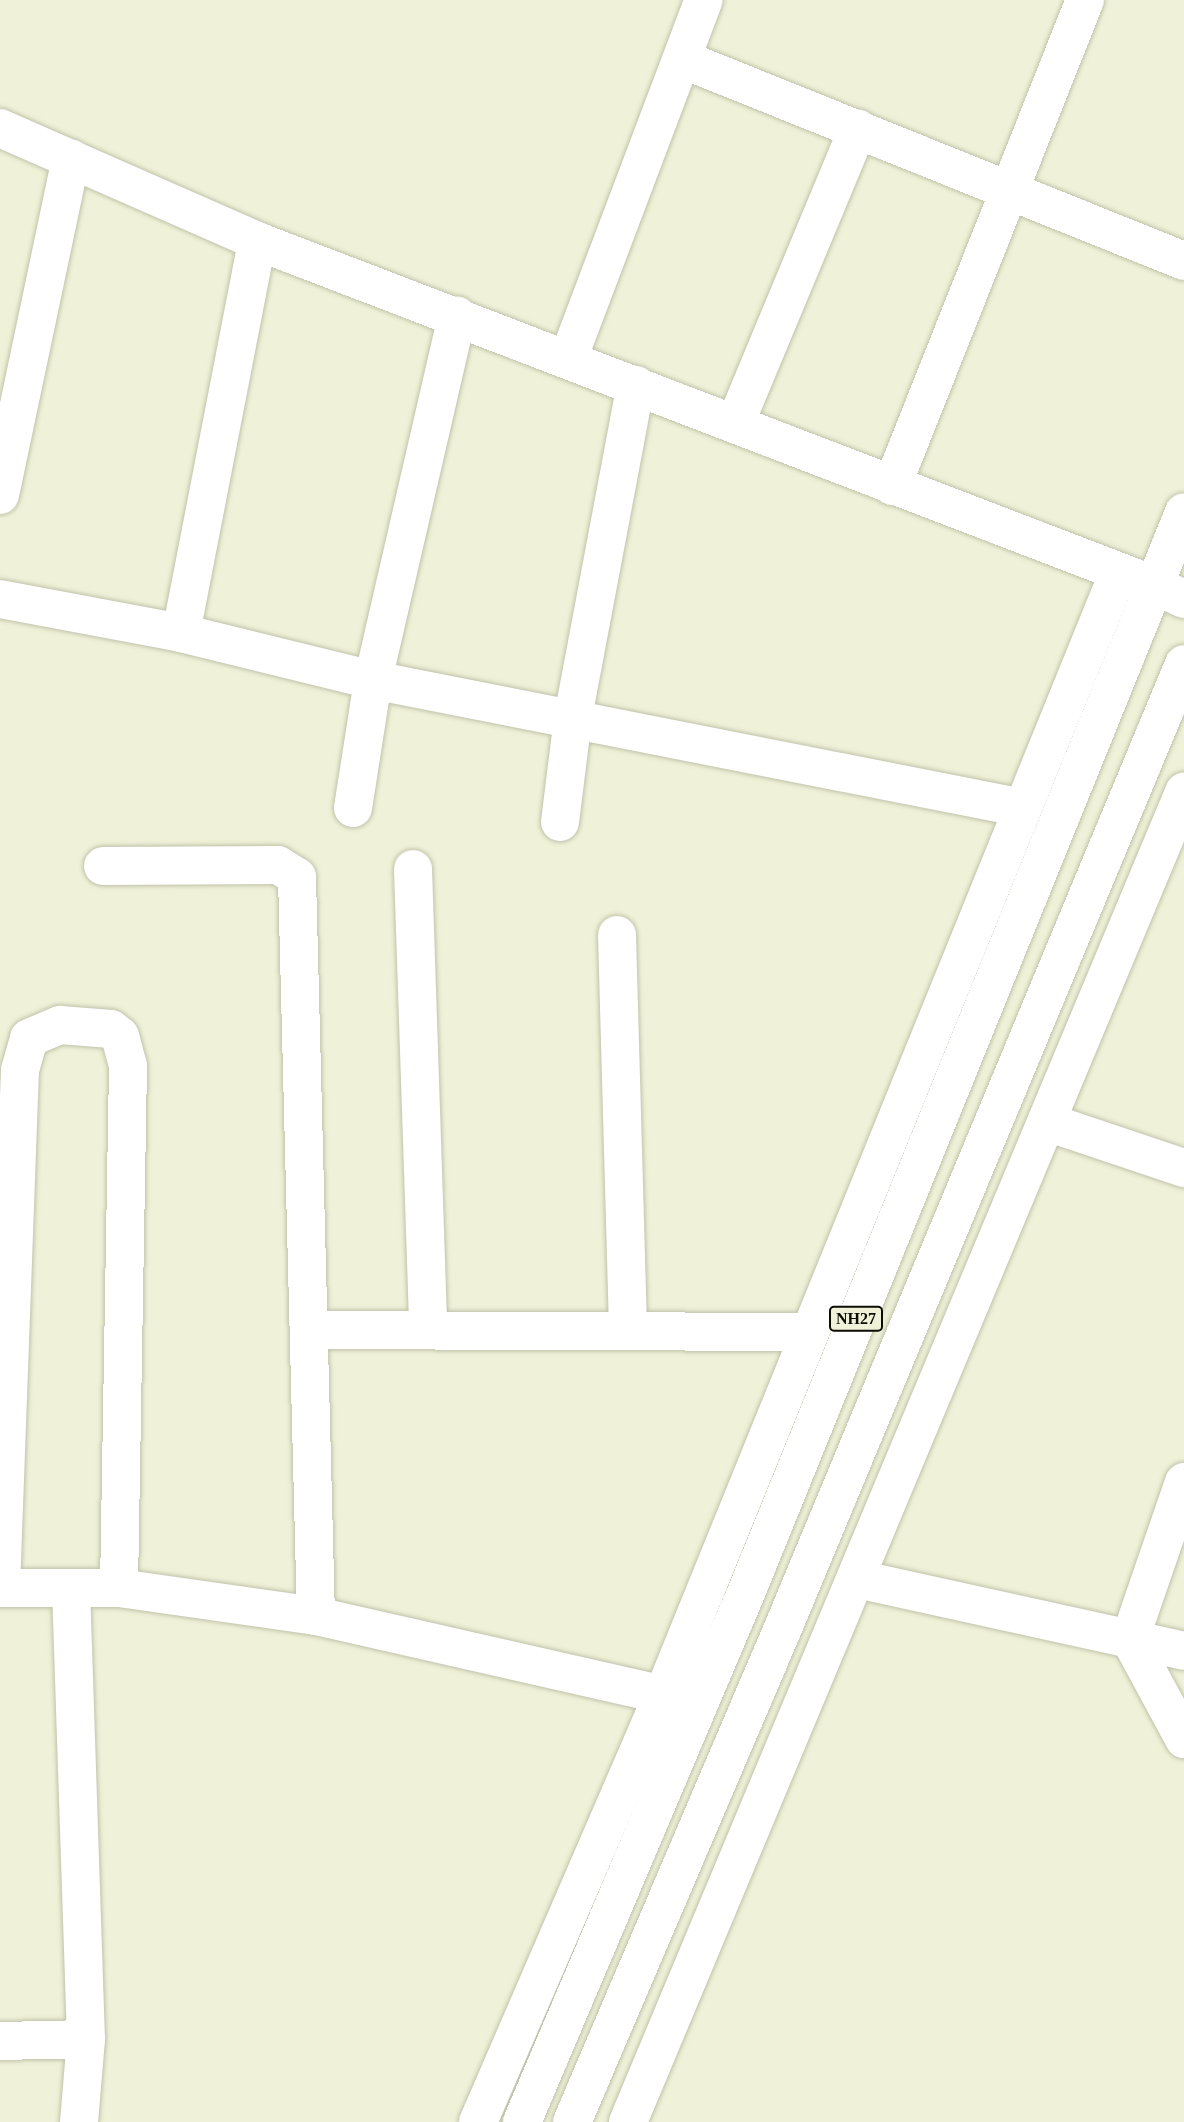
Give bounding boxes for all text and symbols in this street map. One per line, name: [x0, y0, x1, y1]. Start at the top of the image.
road number: NH27: [828, 1306, 884, 1331]

